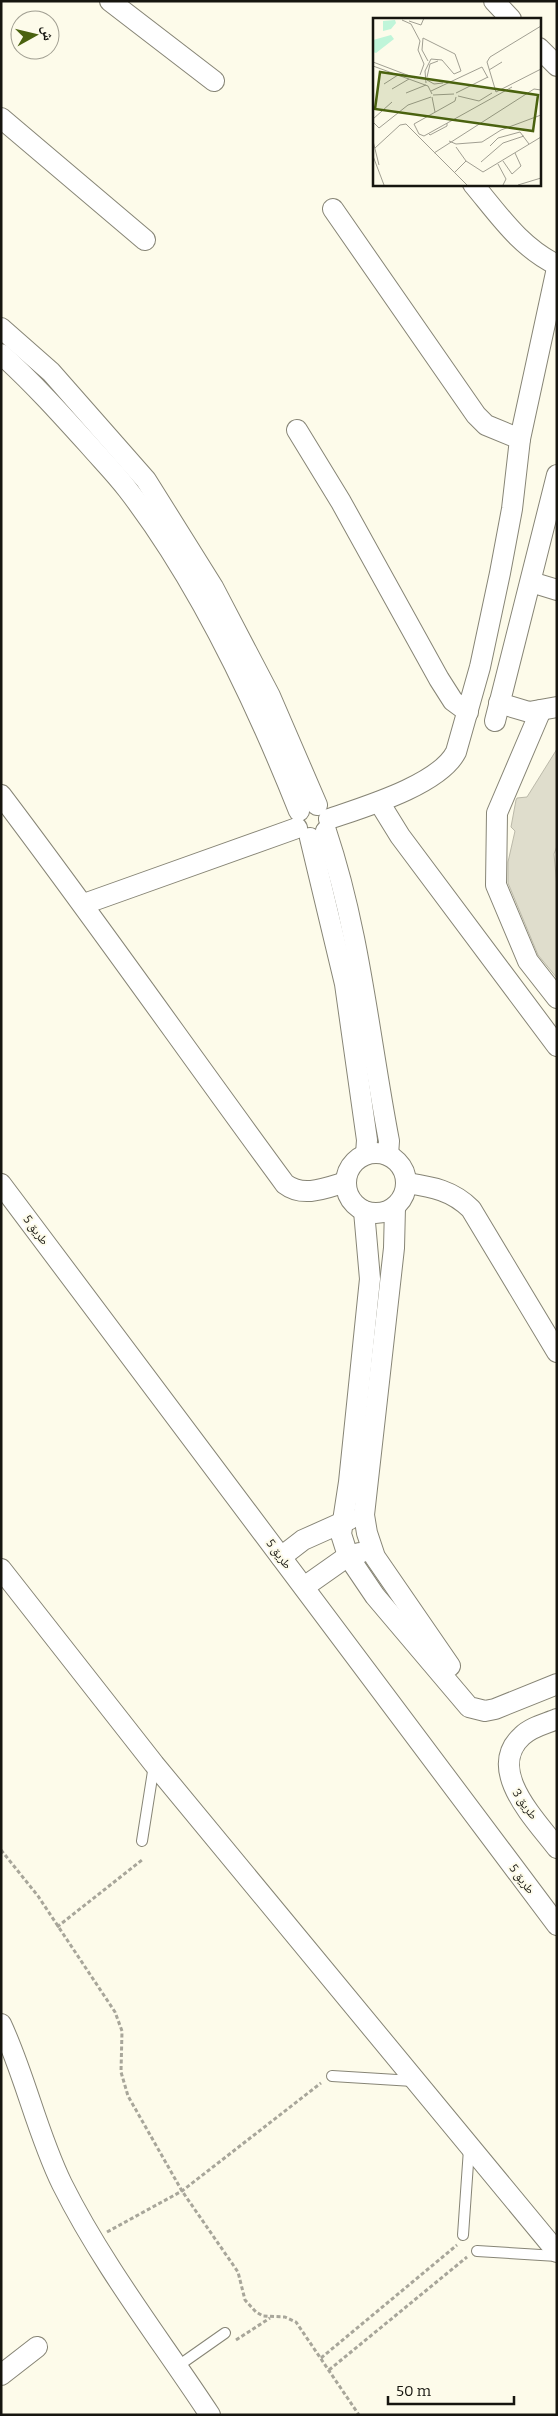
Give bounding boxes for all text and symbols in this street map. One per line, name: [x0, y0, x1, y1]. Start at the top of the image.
north arrow: [10, 10, 60, 60]
inset map: [373, 18, 540, 185]
text: ش: [38, 25, 57, 42]
street label: طريق 5: [20, 1212, 52, 1248]
street label: طريق 5: [263, 1536, 295, 1572]
street label: طريق 3: [509, 1786, 540, 1822]
street label: طريق 5: [506, 1861, 538, 1897]
scale bar: [388, 2374, 514, 2406]
text: 50 m: [396, 2382, 432, 2400]

